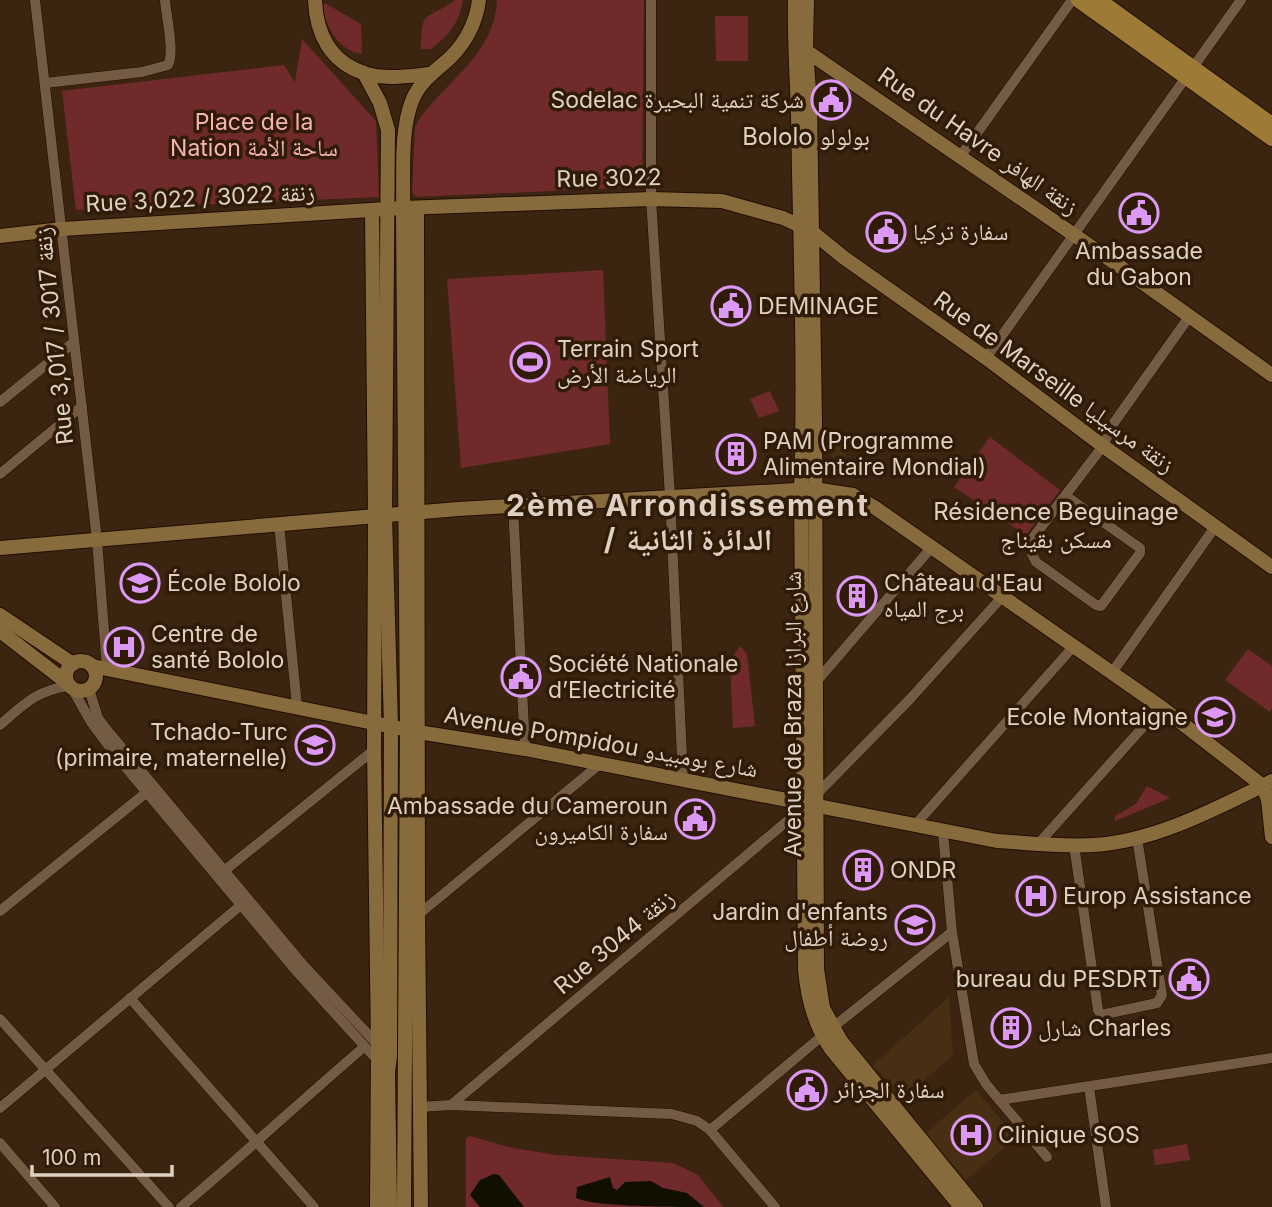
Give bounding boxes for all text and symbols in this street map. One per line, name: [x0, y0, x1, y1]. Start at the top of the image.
street label: Rue du Havre زنقة الهافر: [872, 61, 1084, 221]
public building icon: Sodelac شركة تنمية البحيرة: [810, 79, 852, 121]
place label: Sodelac شركة تنمية البحيرة: [550, 86, 804, 114]
park label: Place de la Nation ساحة الأمة: [170, 108, 338, 162]
district label: Bololo بولولو: [742, 122, 870, 151]
street label: Rue 3022: [556, 163, 662, 193]
street label: Rue 3,022 / زنقة 3022: [85, 178, 315, 218]
public building icon: Ambassade du Gabon: [1118, 192, 1160, 234]
public building icon: سفارة تركيا: [865, 211, 907, 253]
place label: سفارة تركيا: [913, 218, 1008, 246]
street label: Rue 3,017 / زنقة 3017: [29, 226, 79, 446]
place label: Ambassade du Gabon: [1075, 237, 1203, 291]
public building icon: DEMINAGE: [710, 285, 752, 327]
street label: Rue de Marseille زنقة مرسيليا: [928, 285, 1180, 479]
place label: DEMINAGE: [758, 292, 879, 320]
place label: Terrain Sport الرياضة الأرض: [557, 335, 699, 389]
sports icon: Terrain Sport الرياضة الأرض: [509, 341, 551, 383]
place label: PAM (Programme Alimentaire Mondial): [763, 427, 986, 481]
building icon: PAM (Programme Alimentaire Mondial): [715, 433, 757, 475]
district label: 2ème Arrondissement / الدائرة الثانية: [506, 487, 870, 557]
district label: Résidence Beguinage مسكن بقيناج: [933, 497, 1179, 555]
school or university icon: École Bololo: [119, 562, 161, 604]
place label: École Bololo: [167, 569, 301, 597]
place label: Château d'Eau برج المياه: [884, 569, 1043, 624]
street label: Avenue de Braza شارع البرازا: [779, 571, 808, 857]
building icon: Château d'Eau برج المياه: [836, 575, 878, 617]
place label: Centre de santé Bololo: [151, 620, 284, 674]
hospital icon: Centre de santé Bololo: [103, 626, 145, 668]
place label: Société Nationale d’Electricité: [548, 650, 738, 704]
public building icon: Société Nationale d’Electricité: [500, 656, 542, 698]
school or university icon: Ecole Montaigne: [1194, 696, 1236, 738]
street label: Avenue Pompidou شارع بومبيدو: [442, 701, 760, 784]
place label: Ecole Montaigne: [1006, 703, 1188, 731]
place label: Tchado-Turc (primaire, maternelle): [55, 718, 288, 772]
school or university icon: Tchado-Turc (primaire, maternelle): [294, 724, 336, 766]
place label: Ambassade du Cameroun سفارة الكاميرون: [387, 792, 668, 846]
public building icon: Ambassade du Cameroun سفارة الكاميرون: [674, 798, 716, 840]
building icon: ONDR: [842, 849, 884, 891]
place label: ONDR: [890, 856, 957, 884]
hospital icon: Europ Assistance: [1015, 875, 1057, 917]
place label: Europ Assistance: [1063, 882, 1252, 910]
street label: Rue 3044 زنقة: [548, 884, 680, 1000]
place label: Jardin d'enfants روضة أطفال: [712, 898, 888, 952]
school or university icon: Jardin d'enfants روضة أطفال: [894, 904, 936, 946]
public building icon: bureau du PESDRT: [1168, 958, 1210, 1000]
place label: bureau du PESDRT: [956, 965, 1162, 993]
building icon: شارل Charles: [990, 1007, 1032, 1049]
place label: شارل Charles: [1038, 1014, 1171, 1042]
public building icon: سفارة الجزائر: [786, 1069, 828, 1111]
place label: سفارة الجزائر: [833, 1076, 945, 1104]
hospital icon: Clinique SOS: [950, 1114, 992, 1156]
place label: Clinique SOS: [998, 1121, 1140, 1149]
scale bar: [32, 1134, 172, 1178]
text: 100 m: [42, 1145, 101, 1170]

